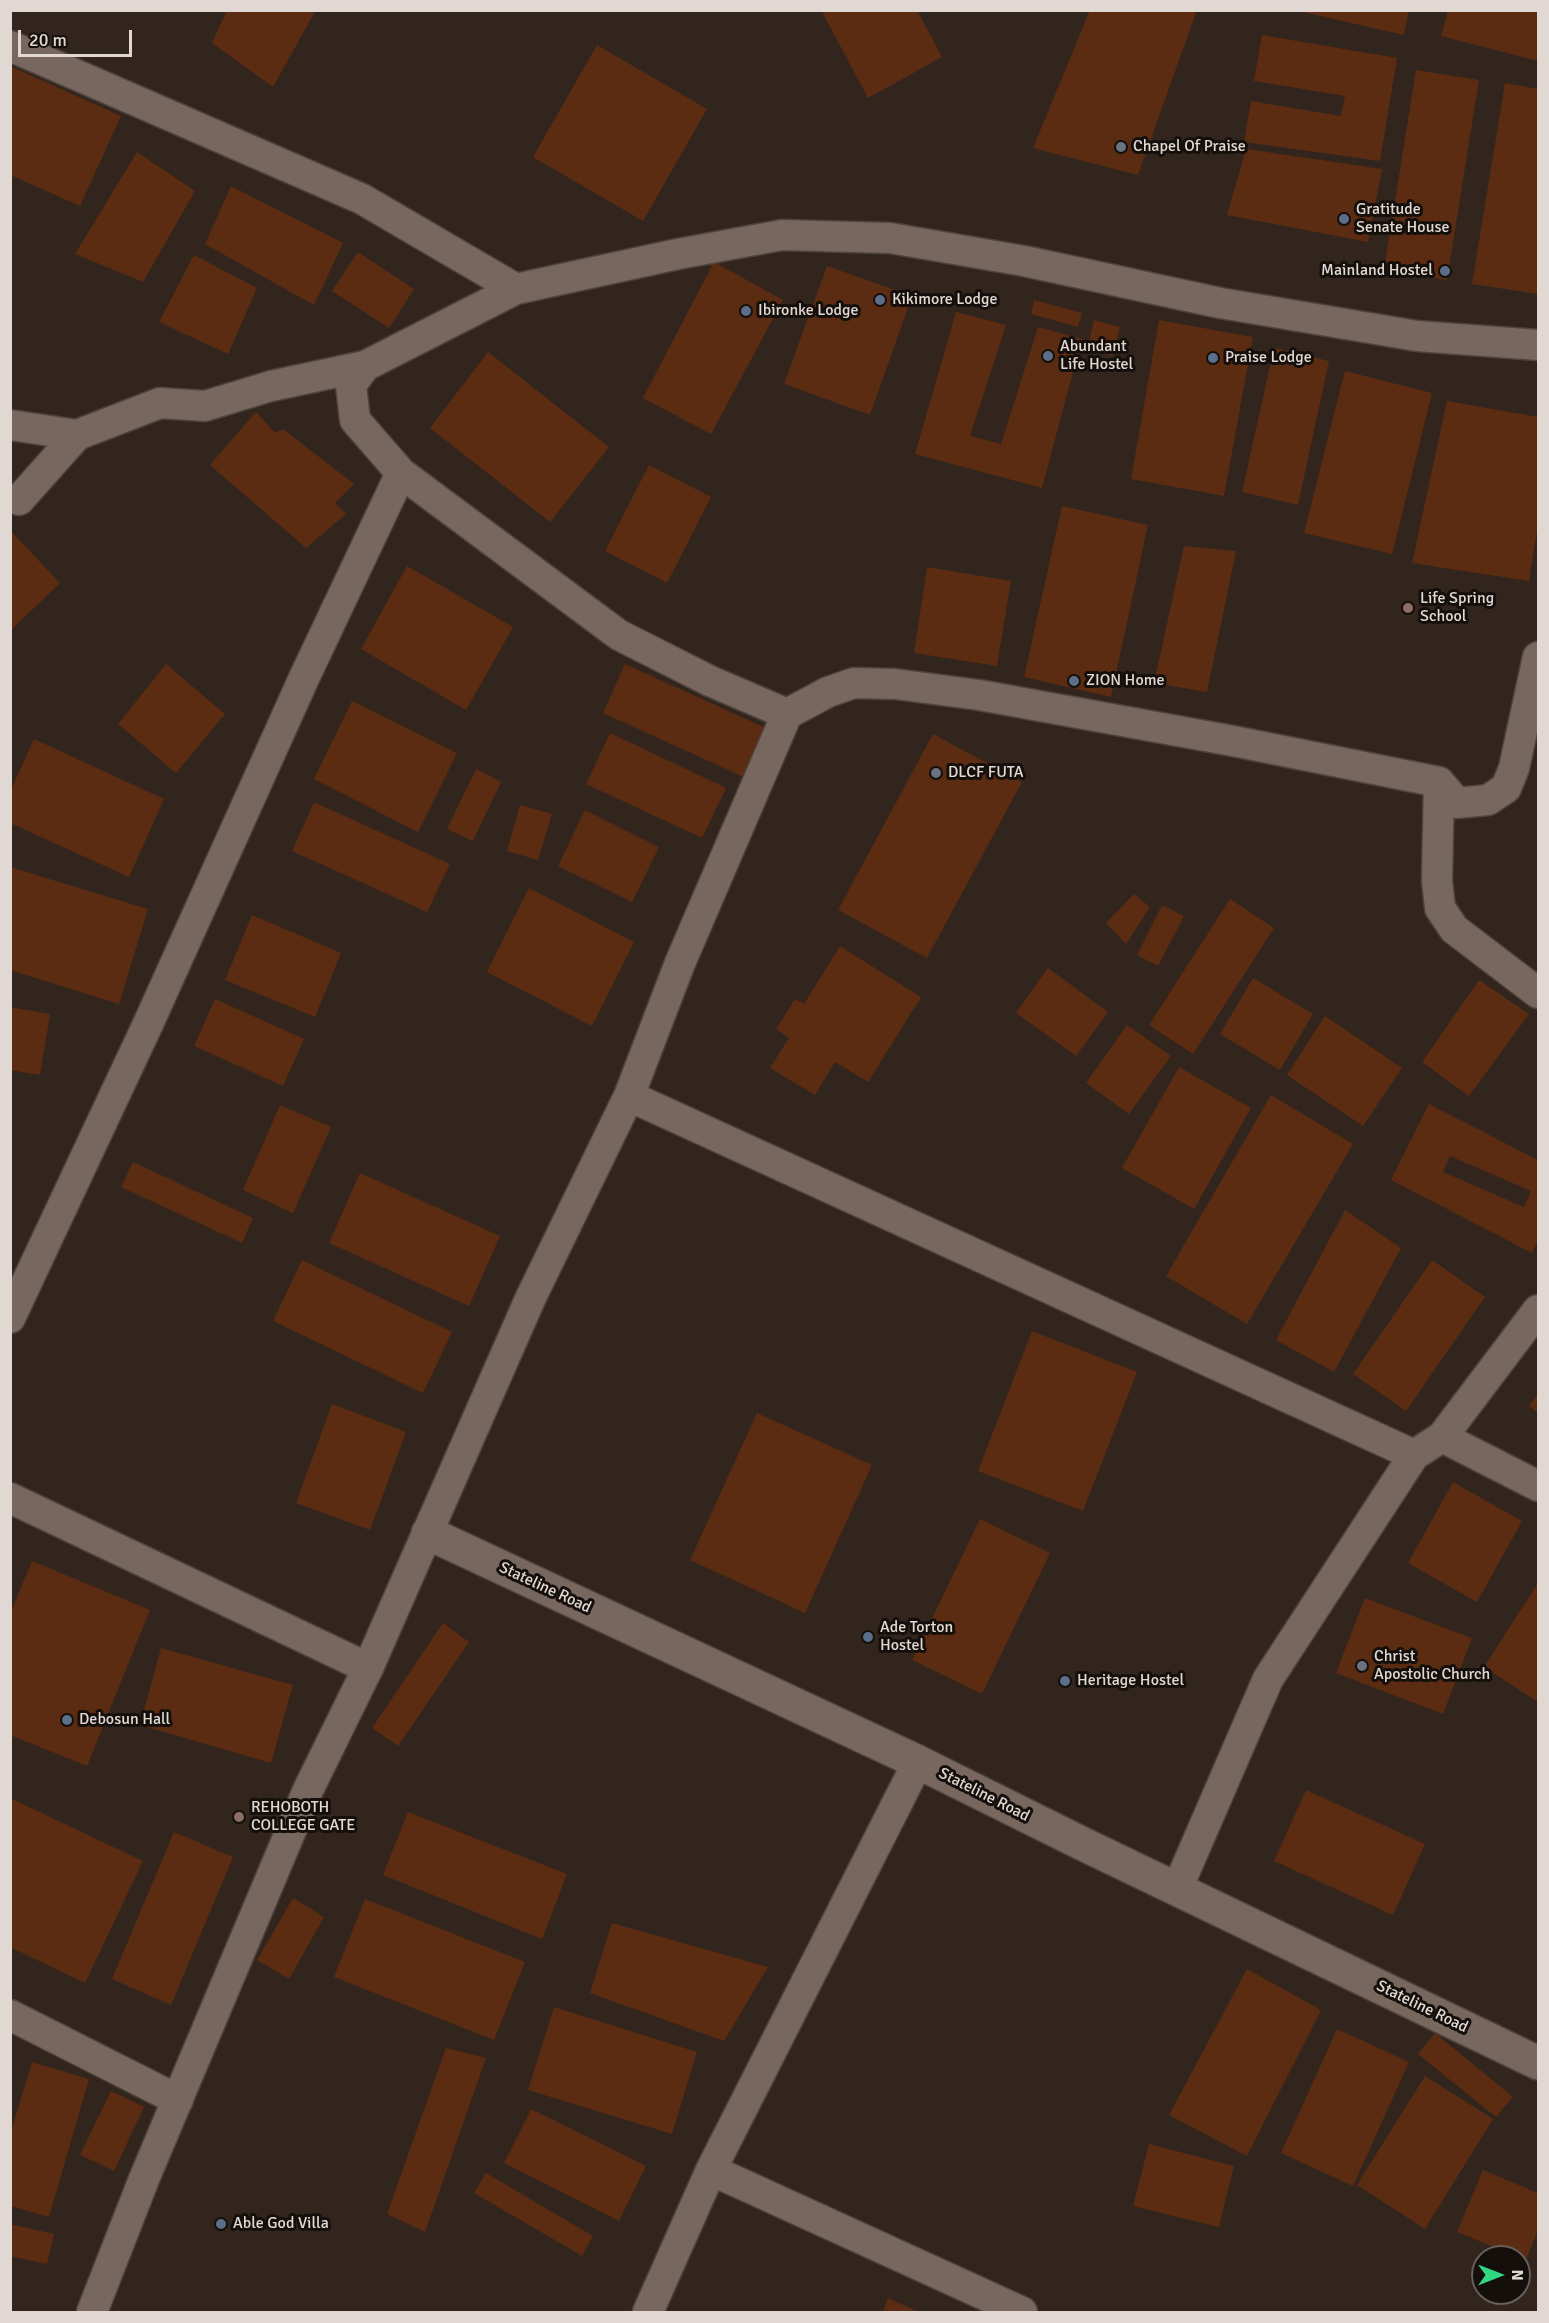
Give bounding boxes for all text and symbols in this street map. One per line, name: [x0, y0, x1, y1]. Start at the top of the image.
scale bar: [21, 18, 135, 56]
text: 20 m: [29, 29, 67, 51]
place label: Chapel Of Praise: [1133, 137, 1246, 157]
marker: Chapel Of Praise: [1114, 140, 1128, 154]
place label: Gratitude Senate House: [1356, 200, 1449, 238]
marker: Gratitude Senate House: [1337, 212, 1351, 226]
place label: Mainland Hostel: [1321, 261, 1433, 281]
marker: Mainland Hostel: [1438, 264, 1452, 278]
place label: Kikimore Lodge: [892, 290, 998, 310]
marker: Kikimore Lodge: [873, 293, 887, 307]
place label: Ibironke Lodge: [758, 301, 859, 321]
marker: Ibironke Lodge: [739, 304, 753, 318]
place label: Abundant Life Hostel: [1060, 337, 1133, 375]
place label: Praise Lodge: [1225, 348, 1312, 368]
marker: Abundant Life Hostel: [1041, 349, 1055, 363]
marker: Praise Lodge: [1206, 351, 1220, 365]
place label: Life Spring School: [1420, 589, 1494, 627]
marker: Life Spring School: [1401, 601, 1415, 615]
place label: ZION Home: [1086, 671, 1164, 691]
marker: ZION Home: [1067, 674, 1081, 688]
place label: DLCF FUTA: [948, 763, 1024, 783]
marker: DLCF FUTA: [929, 766, 943, 780]
street label: Stateline Road: [496, 1558, 594, 1618]
place label: Ade Torton Hostel: [880, 1618, 953, 1656]
marker: Ade Torton Hostel: [861, 1630, 875, 1644]
place label: Christ Apostolic Church: [1374, 1647, 1490, 1685]
marker: Christ Apostolic Church: [1355, 1659, 1369, 1673]
place label: Heritage Hostel: [1077, 1671, 1184, 1691]
marker: Heritage Hostel: [1058, 1674, 1072, 1688]
place label: Debosun Hall: [79, 1710, 170, 1730]
marker: Debosun Hall: [60, 1713, 74, 1727]
street label: Stateline Road: [935, 1764, 1033, 1826]
place label: REHOBOTH COLLEGE GATE: [251, 1798, 355, 1836]
marker: REHOBOTH COLLEGE GATE: [232, 1810, 246, 1824]
street label: Stateline Road: [1373, 1977, 1471, 2037]
place label: Able God Villa: [233, 2214, 329, 2234]
marker: Able God Villa: [214, 2217, 228, 2231]
north arrow: [1471, 2245, 1531, 2305]
text: N: [1507, 2269, 1527, 2281]

